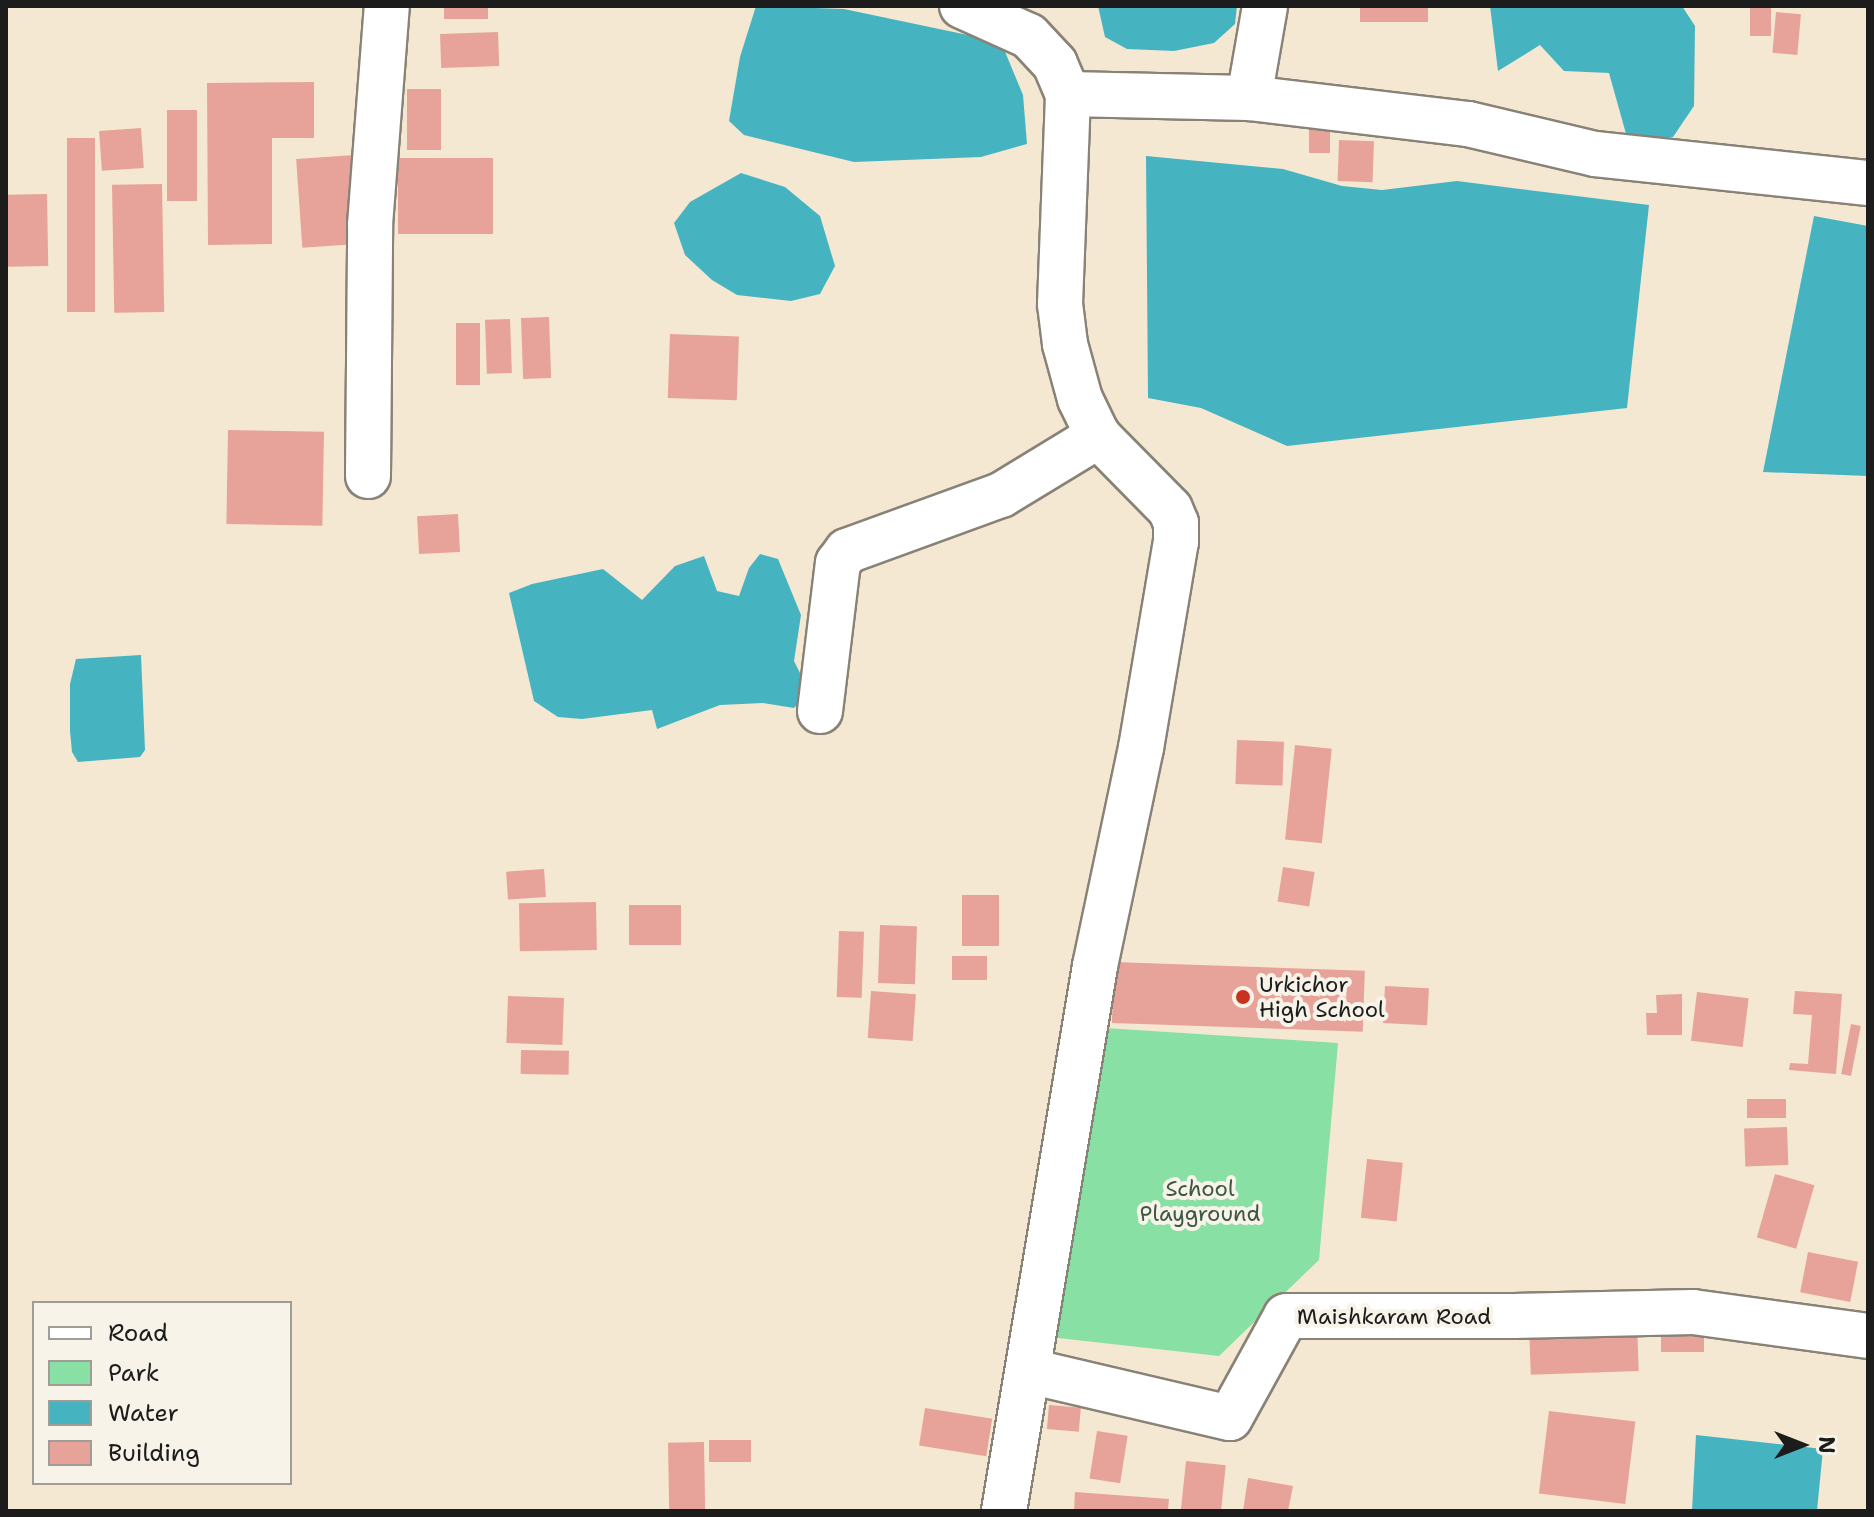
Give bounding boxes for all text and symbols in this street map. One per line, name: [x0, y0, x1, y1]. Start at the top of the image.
place label: Urkichor High School: [1259, 971, 1385, 1022]
marker: Urkichor High School: [1234, 988, 1252, 1006]
park label: School Playground: [1140, 1175, 1260, 1226]
legend: [32, 1301, 292, 1485]
street label: Maishkaram Road: [1297, 1304, 1491, 1330]
text: Road: [108, 1317, 168, 1349]
text: Park: [108, 1357, 160, 1389]
text: Water: [108, 1397, 179, 1429]
north arrow: [1762, 1405, 1842, 1485]
text: N: [1812, 1436, 1841, 1454]
text: Building: [108, 1437, 200, 1469]

